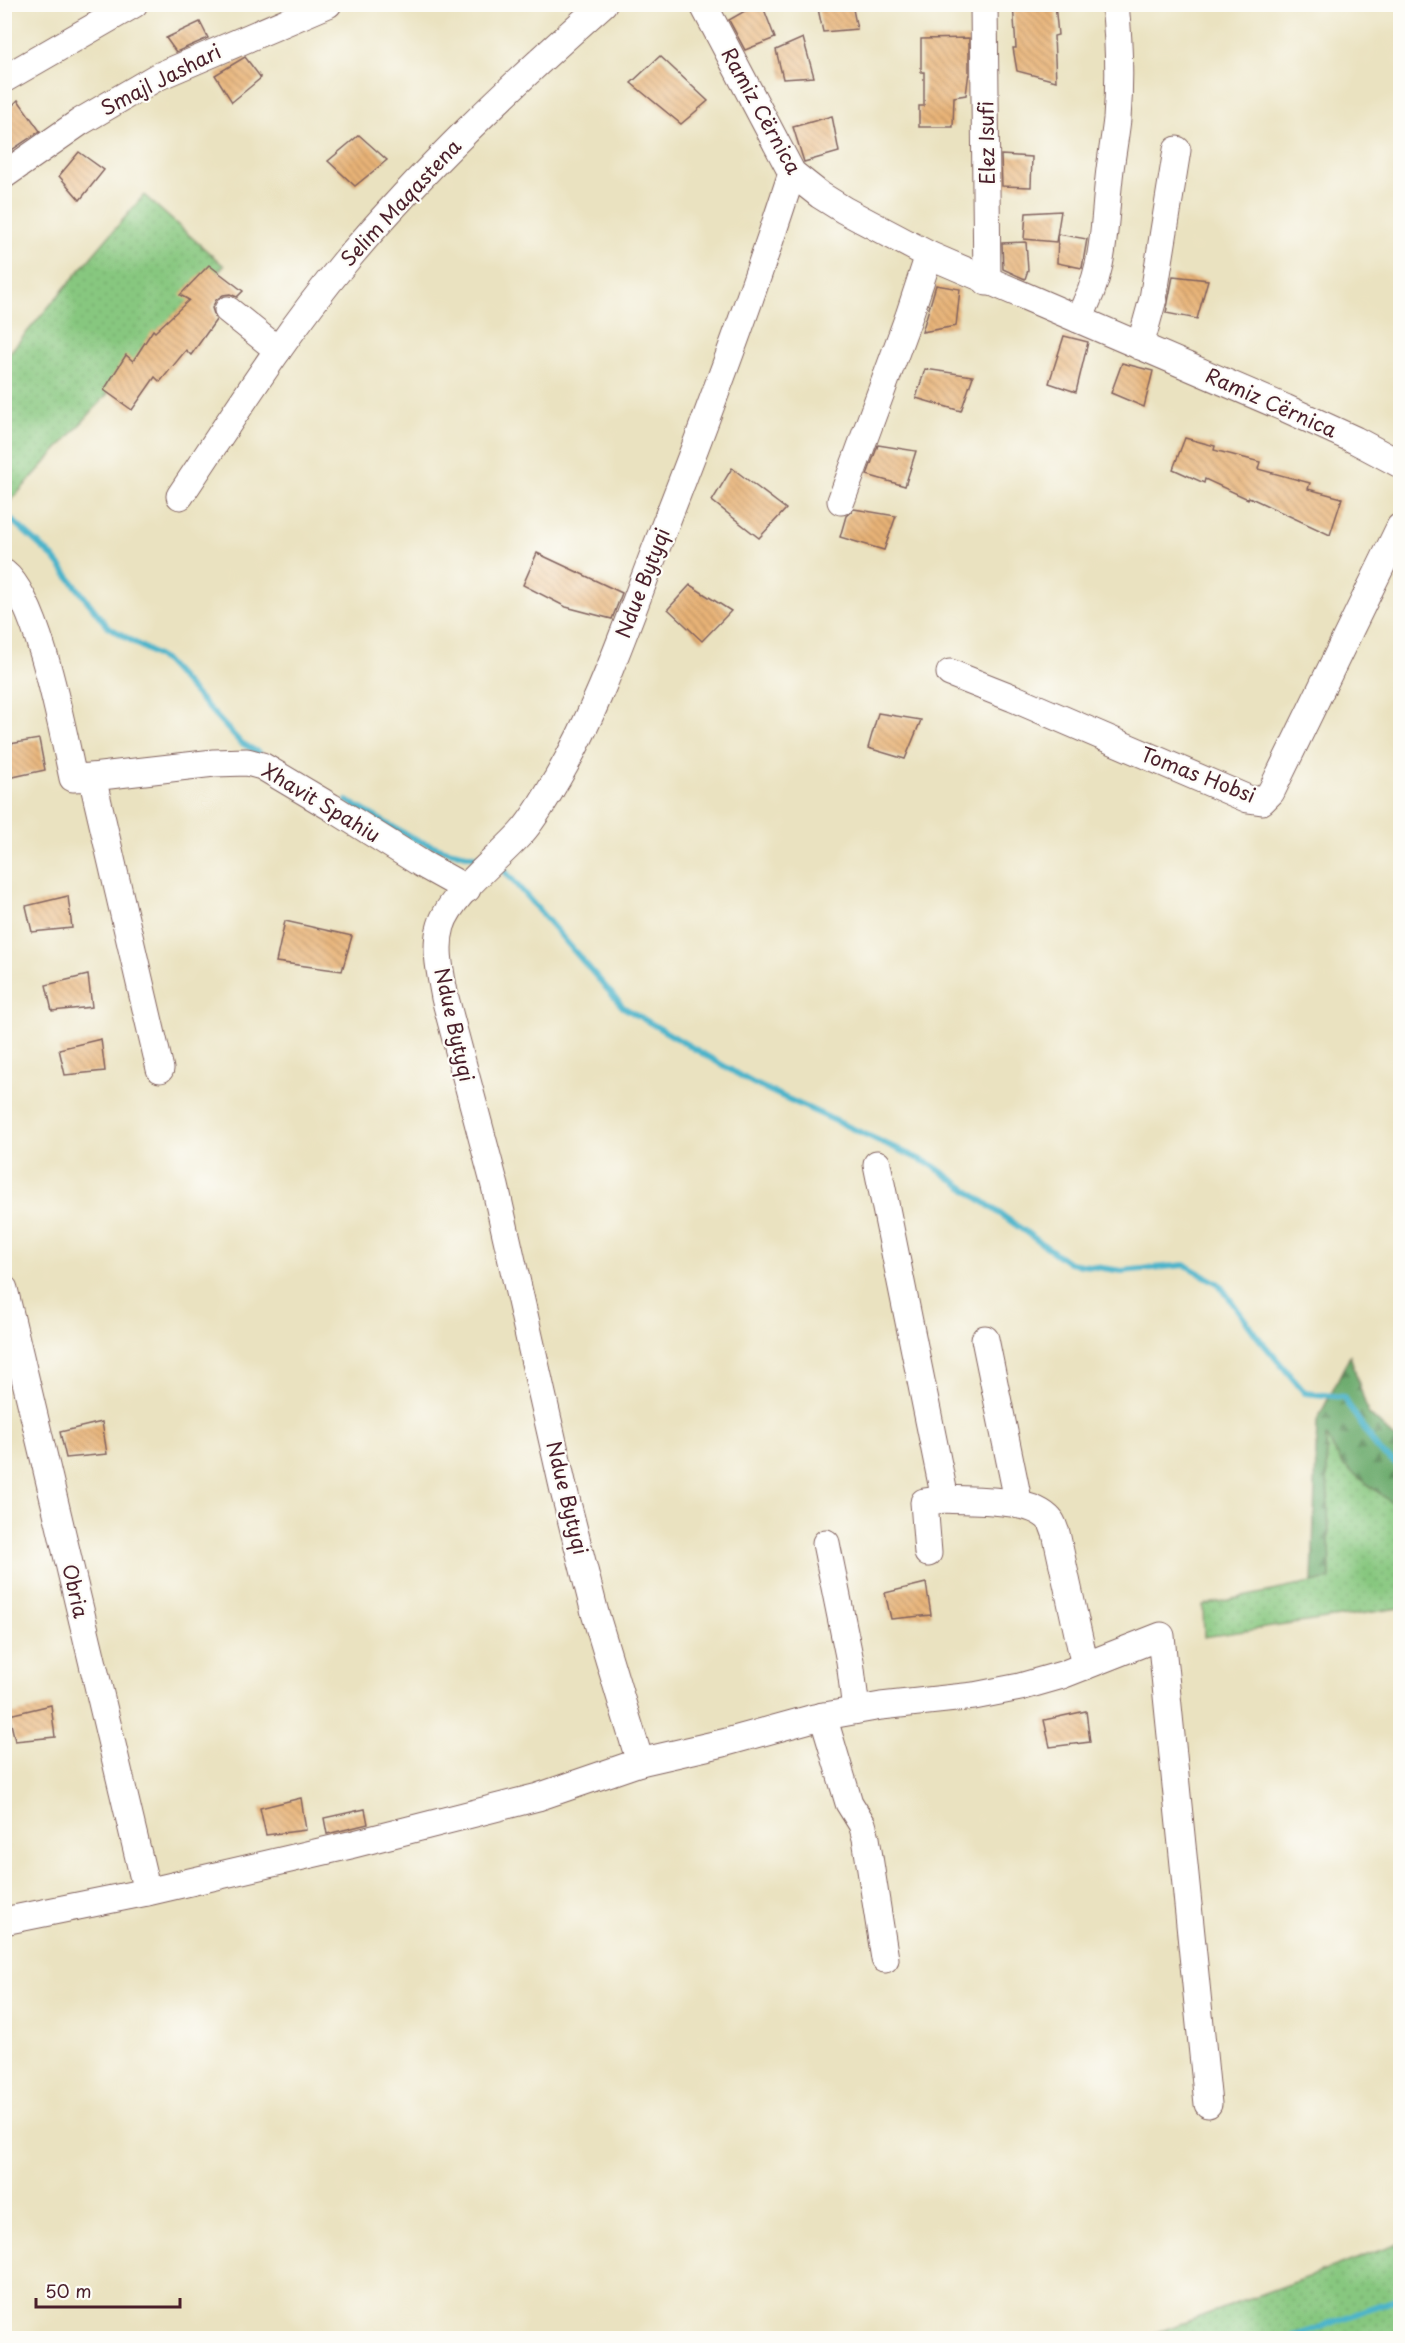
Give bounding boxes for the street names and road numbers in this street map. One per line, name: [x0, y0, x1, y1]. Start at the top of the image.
street label: Smajl Jashari: [95, 36, 226, 122]
street label: Ramiz Cërnica: [715, 42, 809, 180]
street label: Elez Isufi: [970, 101, 1002, 185]
street label: Selim Maqastena: [333, 131, 468, 273]
street label: Ramiz Cërnica: [1201, 360, 1342, 445]
street label: Ndue Bytyqi: [607, 523, 677, 642]
street label: Tomas Hobsi: [1137, 738, 1260, 810]
street label: Xhavit Spahiu: [257, 755, 386, 849]
street label: Ndue Bytyqi: [427, 965, 483, 1085]
street label: Ndue Bytyqi: [539, 1438, 597, 1558]
street label: Obria: [55, 1561, 97, 1621]

